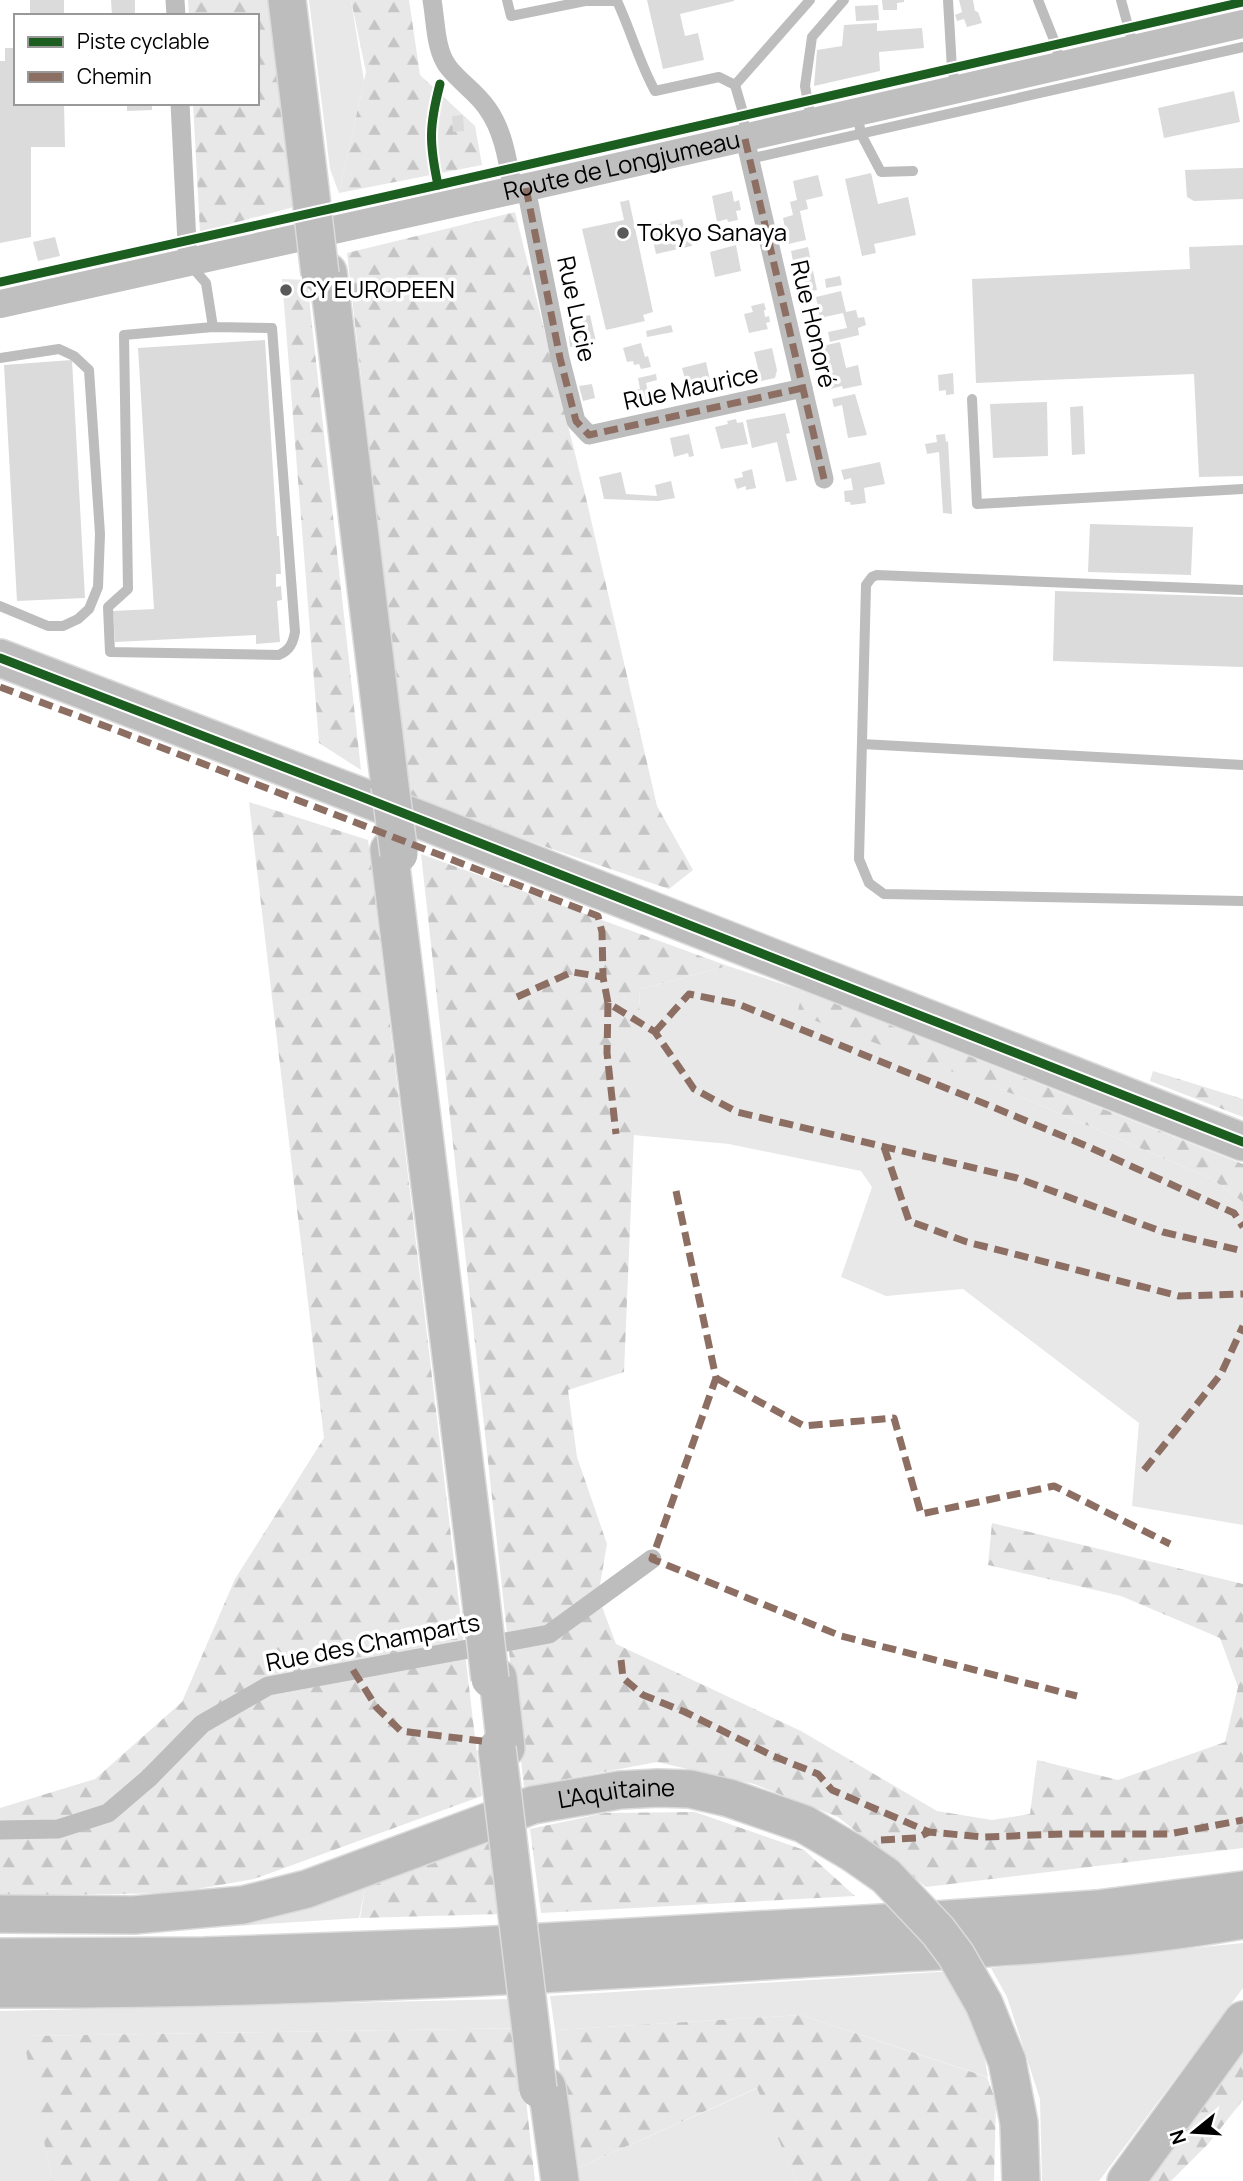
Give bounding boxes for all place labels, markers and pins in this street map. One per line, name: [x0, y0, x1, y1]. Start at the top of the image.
place label: Tokyo Sanaya: [637, 215, 787, 248]
marker: Tokyo Sanaya: [615, 225, 631, 241]
place label: CY EUROPEEN: [300, 272, 455, 305]
marker: CY EUROPEEN: [278, 282, 294, 298]

